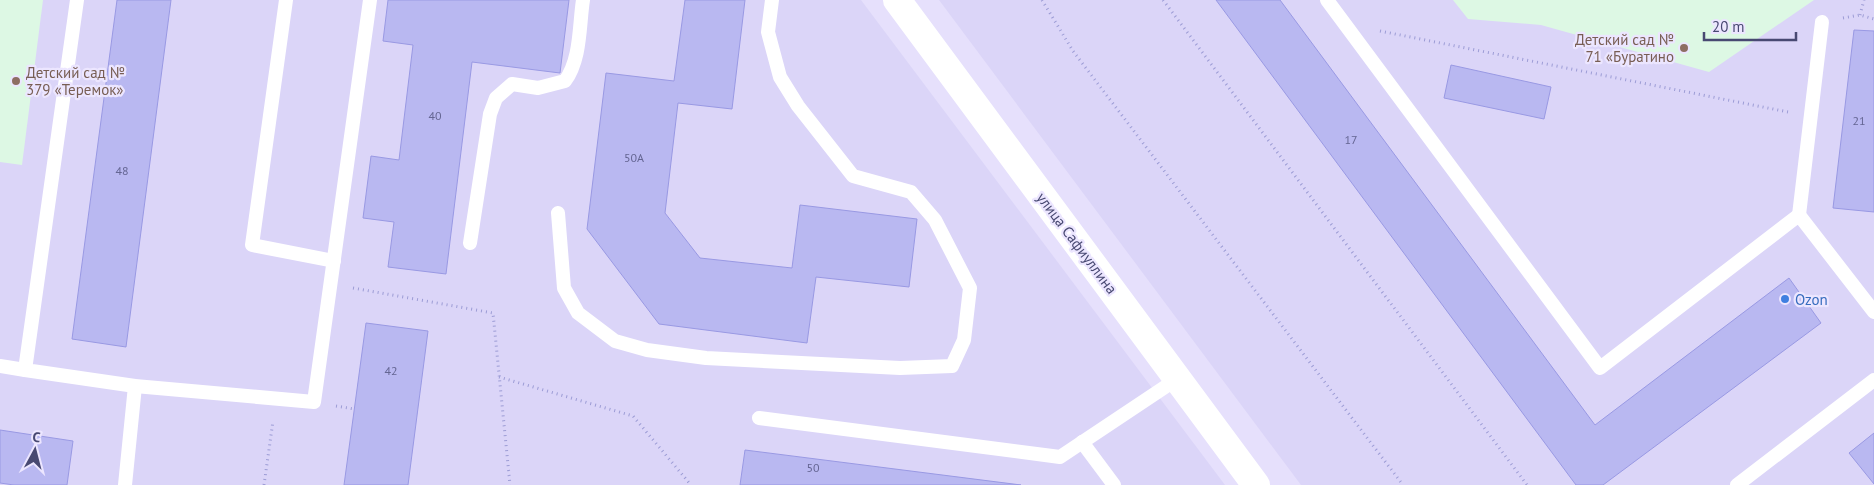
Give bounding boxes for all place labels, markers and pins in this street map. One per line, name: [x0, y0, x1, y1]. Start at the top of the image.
place label: Детский сад № 71 «Буратино: [1575, 30, 1674, 66]
marker: Детский сад № 71 «Буратино: [1678, 42, 1690, 54]
place label: Детский сад № 379 «Теремок»: [26, 63, 125, 99]
marker: Детский сад № 379 «Теремок»: [10, 75, 22, 87]
place label: Ozon: [1795, 290, 1828, 309]
marker: Ozon: [1779, 293, 1791, 305]

